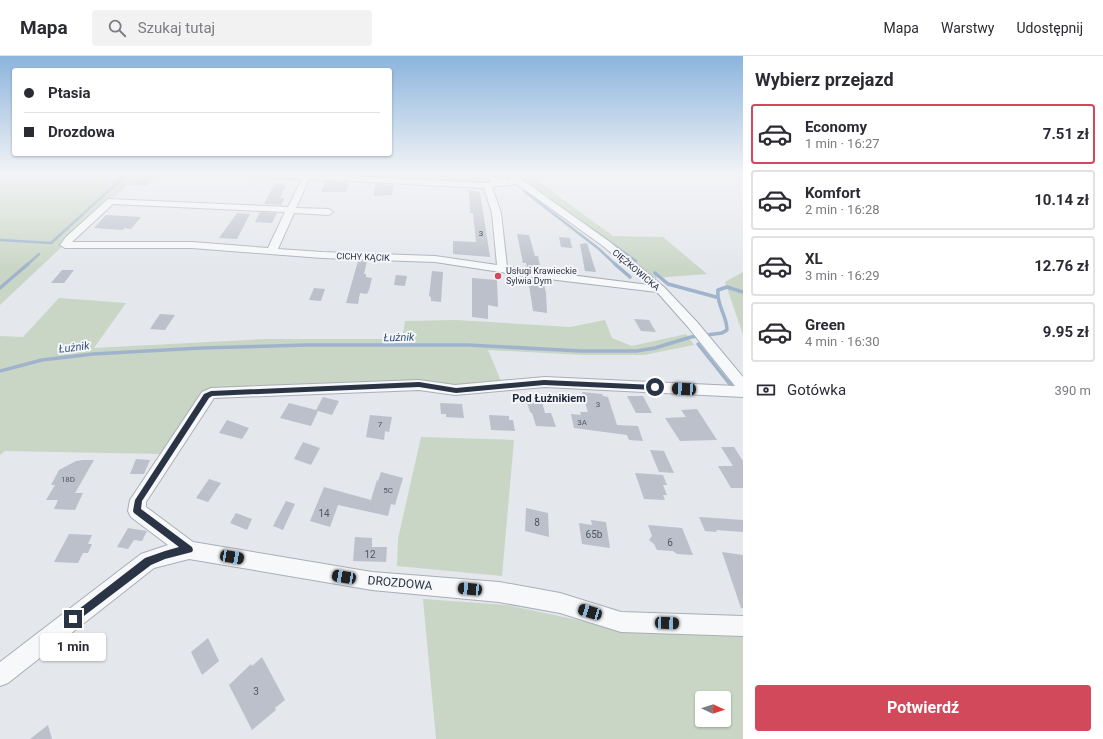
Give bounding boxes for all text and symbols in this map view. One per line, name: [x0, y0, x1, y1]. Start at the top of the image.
search box: [92, 10, 372, 46]
text: Mapa: [20, 16, 68, 39]
icon: search: [106, 17, 128, 39]
text: Szukaj tutaj: [138, 19, 215, 37]
text: Mapa: [884, 20, 919, 36]
text: Warstwy: [941, 20, 994, 36]
text: Udostępnij: [1016, 20, 1083, 36]
text: Wybierz przejazd: [755, 69, 894, 90]
text: Ptasia: [48, 84, 91, 102]
icon: car: [757, 116, 793, 152]
text: Economy: [805, 118, 867, 136]
text: Drozdowa: [48, 123, 115, 141]
text: 7.51 zł: [1043, 125, 1089, 143]
text: 1 min · 16:27: [805, 136, 880, 151]
icon: car: [757, 182, 793, 218]
text: Komfort: [805, 184, 861, 202]
text: 10.14 zł: [1034, 191, 1089, 209]
text: 2 min · 16:28: [805, 202, 880, 217]
house number: 3: [479, 229, 483, 238]
street label: CIĘŻKOWICKA: [610, 247, 662, 293]
icon: car: [757, 248, 793, 284]
text: XL: [805, 250, 823, 268]
street label: CICHY KĄCIK: [336, 251, 390, 263]
text: 12.76 zł: [1034, 257, 1089, 275]
place label: Usługi Krawieckie Sylwia Dym: [506, 266, 577, 286]
text: 3 min · 16:29: [805, 268, 880, 283]
marker: Usługi Krawieckie Sylwia Dym: [493, 271, 503, 281]
icon: car: [757, 314, 793, 350]
text: Green: [805, 316, 845, 334]
text: 9.95 zł: [1043, 323, 1089, 341]
water label: Łużnik: [383, 331, 415, 344]
text: 4 min · 16:30: [805, 334, 880, 349]
water label: Łużnik: [58, 339, 91, 356]
route start: [646, 378, 664, 396]
icon: cash: [755, 379, 777, 401]
text: Gotówka: [787, 381, 846, 399]
car: [672, 382, 696, 396]
text: 390 m: [1054, 383, 1091, 398]
district label: Pod Łużnikiem: [512, 392, 586, 405]
house number: 3: [596, 400, 600, 409]
house number: 3A: [577, 418, 588, 427]
house number: 7: [378, 420, 383, 429]
house number: 18D: [61, 475, 75, 484]
house number: 5C: [383, 486, 393, 495]
house number: 14: [318, 508, 330, 519]
house number: 8: [534, 517, 540, 528]
house number: 65b: [586, 529, 603, 540]
house number: 6: [667, 537, 673, 548]
car: [219, 549, 245, 565]
house number: 12: [364, 549, 376, 560]
car: [331, 569, 357, 585]
street label: DROZDOWA: [367, 573, 433, 593]
car: [458, 582, 482, 596]
car: [577, 603, 603, 621]
route end: [64, 610, 82, 628]
car: [655, 617, 679, 629]
callout: 1 min: [40, 633, 106, 661]
text: 1 min: [57, 639, 89, 654]
button: Potwierdź: [755, 685, 1091, 731]
house number: 3: [253, 686, 259, 697]
north arrow: [695, 691, 731, 727]
map controls: [695, 691, 731, 727]

